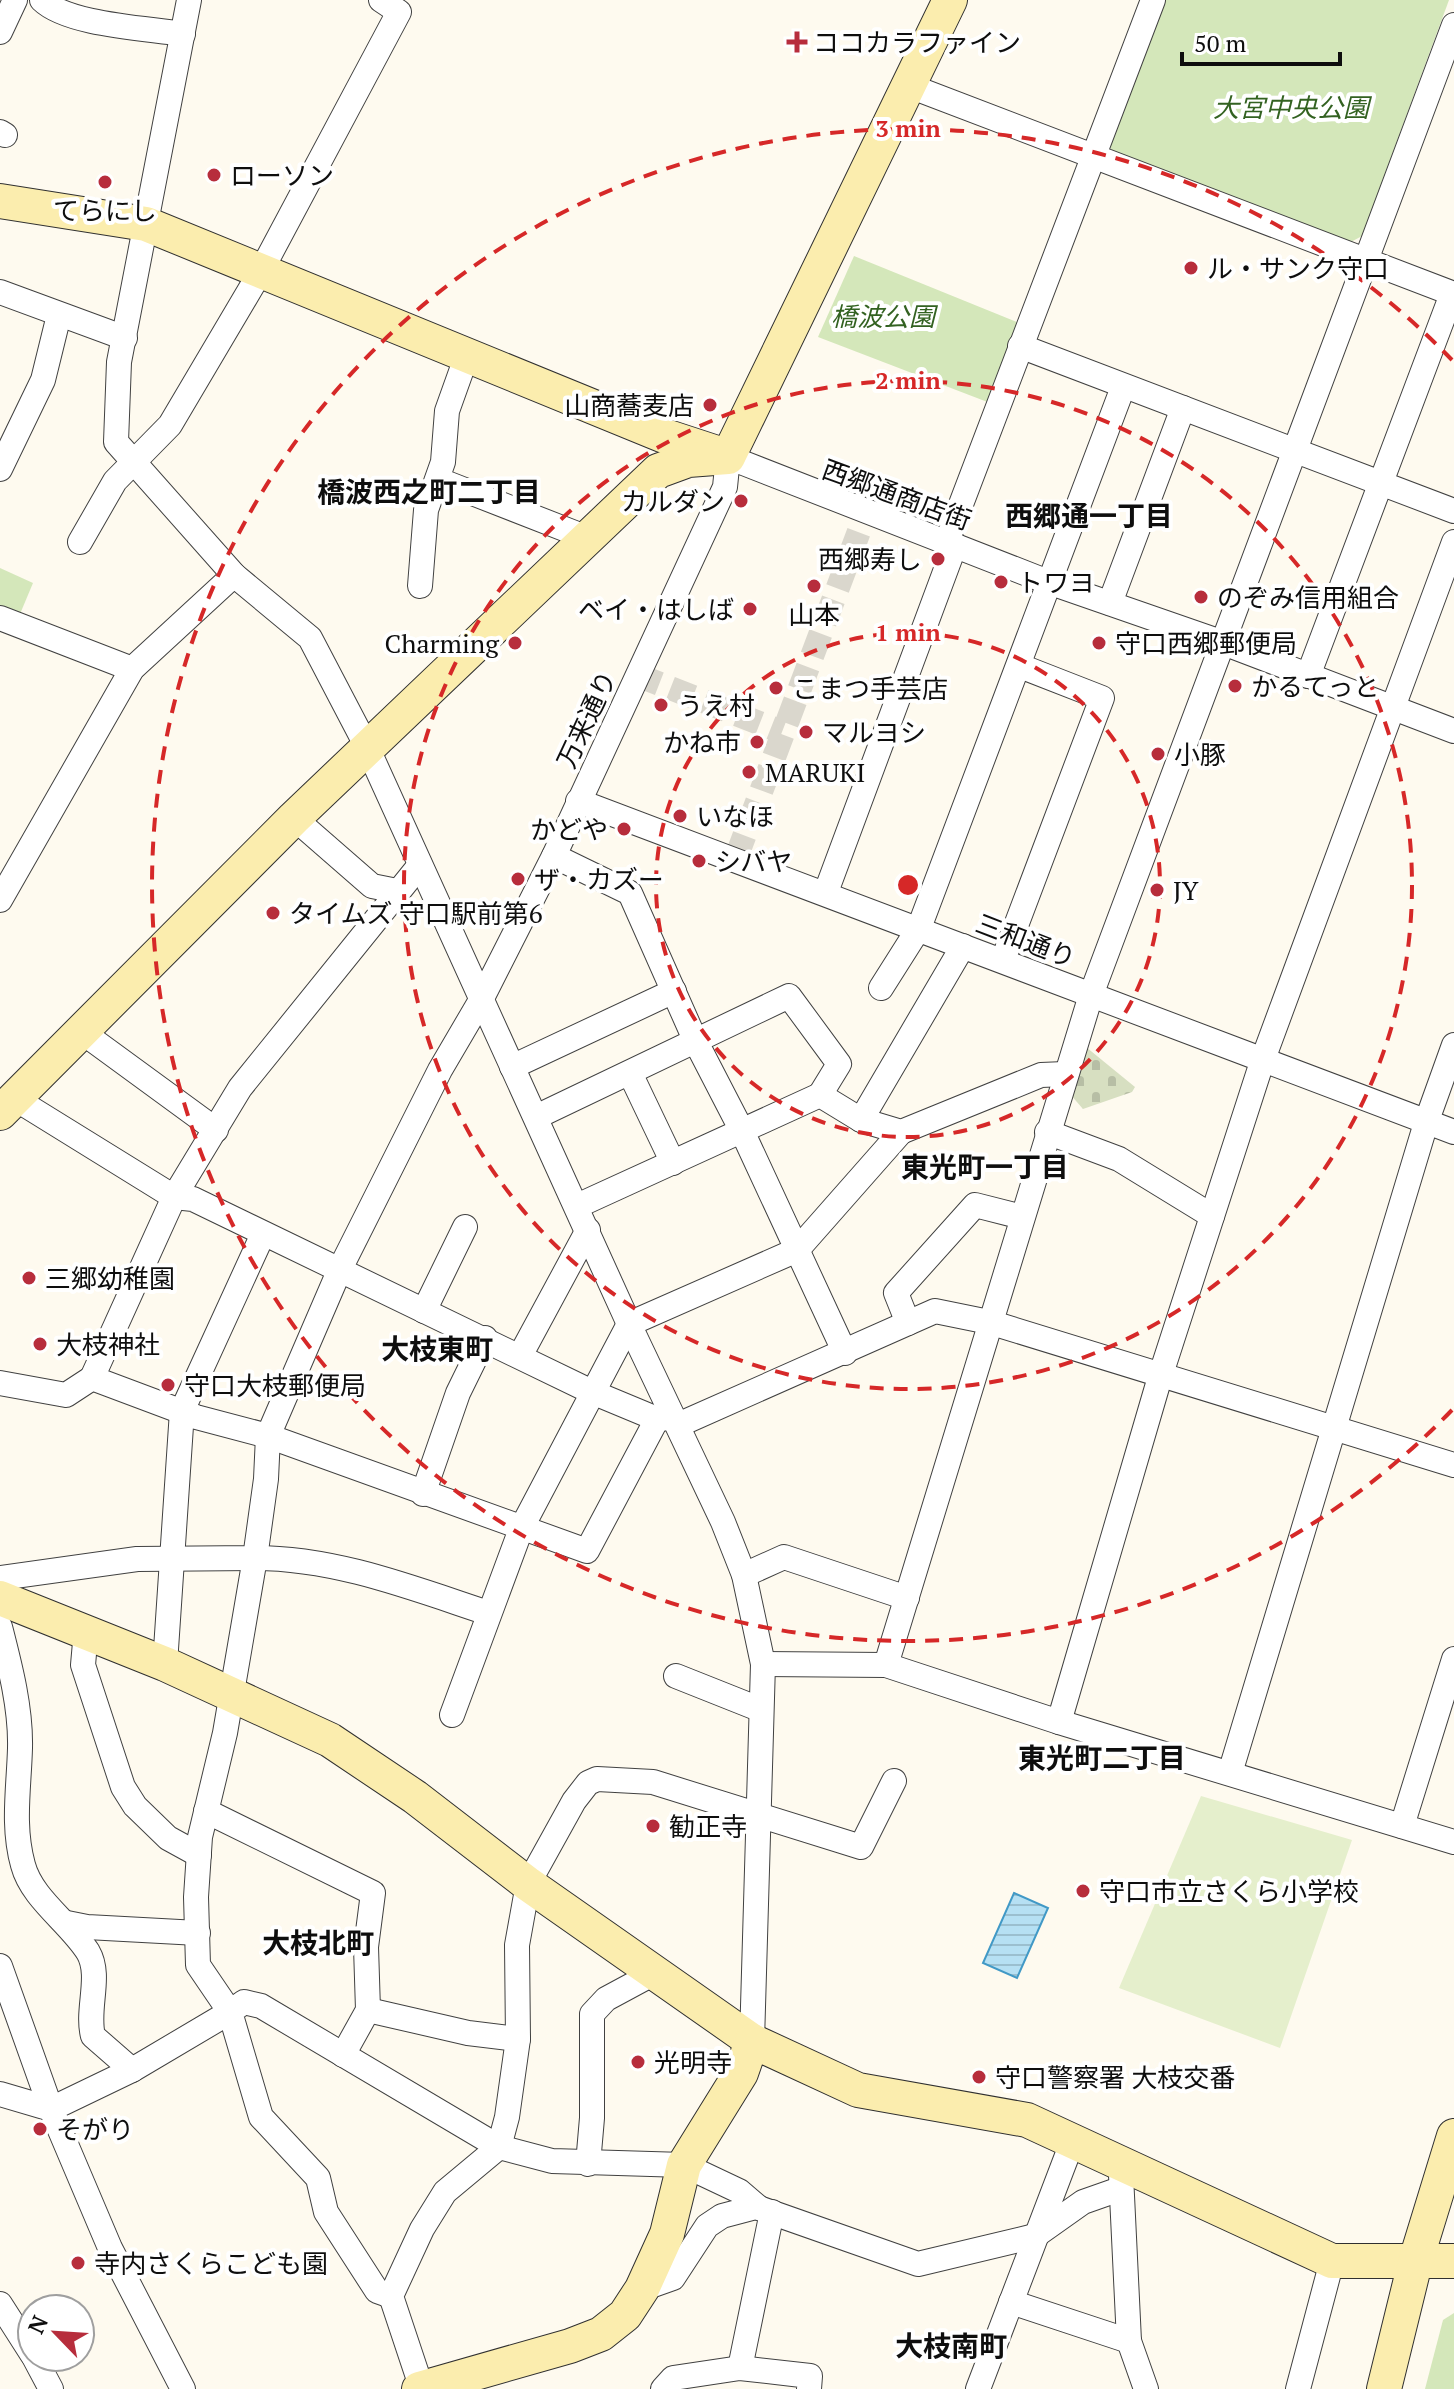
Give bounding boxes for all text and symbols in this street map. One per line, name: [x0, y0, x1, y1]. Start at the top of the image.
scale bar: [1182, 16, 1340, 66]
place label: ココカラファイン: [813, 25, 1021, 59]
text: 50 m: [1194, 27, 1246, 59]
marker: ココカラファイン: [788, 33, 806, 51]
park label: 大宮中央公園: [1213, 90, 1373, 124]
text: 3 min: [875, 112, 941, 144]
place label: ローソン: [230, 158, 334, 192]
marker: ローソン: [205, 166, 223, 184]
marker: てらにし: [96, 173, 114, 191]
place label: てらにし: [53, 193, 157, 227]
place label: ル・サンク守口: [1207, 251, 1389, 285]
marker: ル・サンク守口: [1182, 259, 1200, 277]
park label: 橋波公園: [831, 299, 939, 333]
text: 2 min: [875, 364, 941, 396]
place label: 山商蕎麦店: [564, 388, 694, 422]
marker: 山商蕎麦店: [701, 396, 719, 414]
street label: 西郷通商店街: [818, 451, 976, 537]
district label: 橋波西之町二丁目: [317, 473, 541, 510]
place label: カルダン: [621, 484, 725, 518]
marker: カルダン: [732, 492, 750, 510]
district label: 西郷通一丁目: [1005, 497, 1173, 534]
place label: 西郷寿し: [818, 542, 922, 576]
marker: 西郷寿し: [929, 550, 947, 568]
place label: トワヨ: [1017, 565, 1095, 599]
marker: トワヨ: [992, 573, 1010, 591]
marker: 山本: [805, 577, 823, 595]
place label: のぞみ信用組合: [1217, 580, 1399, 614]
marker: のぞみ信用組合: [1192, 588, 1210, 606]
place label: ベイ・はしば: [578, 592, 734, 626]
place label: 山本: [788, 597, 840, 631]
marker: ベイ・はしば: [741, 600, 759, 618]
text: 1 min: [875, 616, 941, 648]
place label: Charming: [384, 626, 499, 660]
place label: 守口西郷郵便局: [1115, 626, 1297, 660]
marker: Charming: [506, 634, 524, 652]
marker: 守口西郷郵便局: [1090, 634, 1108, 652]
street label: 万来通り: [549, 665, 623, 773]
place label: かるてっと: [1251, 669, 1379, 703]
place label: こまつ手芸店: [792, 671, 948, 705]
marker: かるてっと: [1226, 677, 1244, 695]
marker: こまつ手芸店: [767, 679, 785, 697]
place label: うえ村: [677, 688, 755, 722]
marker: うえ村: [652, 696, 670, 714]
place label: マルヨシ: [822, 715, 926, 749]
marker: マルヨシ: [797, 723, 815, 741]
place label: かね市: [663, 725, 741, 759]
marker: かね市: [748, 733, 766, 751]
place label: 小豚: [1174, 737, 1226, 771]
marker: 小豚: [1149, 745, 1167, 763]
place label: MARUKI: [765, 755, 865, 789]
marker: MARUKI: [740, 763, 758, 781]
place label: いなほ: [696, 799, 774, 833]
marker: いなほ: [671, 807, 689, 825]
place label: かどや: [530, 812, 608, 846]
marker: かどや: [615, 820, 633, 838]
place label: シバヤ: [715, 844, 792, 878]
marker: シバヤ: [690, 852, 708, 870]
place label: ザ・カズー: [534, 862, 664, 896]
marker: ザ・カズー: [509, 870, 527, 888]
centre of rings: [894, 871, 922, 899]
place label: JY: [1173, 873, 1199, 907]
marker: JY: [1148, 881, 1166, 899]
place label: タイムズ 守口駅前第6: [289, 896, 543, 930]
marker: タイムズ 守口駅前第6: [264, 904, 282, 922]
street label: 三和通り: [971, 905, 1081, 975]
district label: 東光町一丁目: [901, 1148, 1069, 1185]
place label: 三郷幼稚園: [45, 1261, 175, 1295]
marker: 三郷幼稚園: [20, 1269, 38, 1287]
place label: 大枝神社: [56, 1327, 160, 1361]
district label: 大枝東町: [381, 1330, 493, 1367]
marker: 大枝神社: [31, 1335, 49, 1353]
place label: 守口大枝郵便局: [184, 1368, 366, 1402]
marker: 守口大枝郵便局: [159, 1376, 177, 1394]
district label: 東光町二丁目: [1018, 1739, 1186, 1776]
place label: 勧正寺: [669, 1809, 747, 1843]
marker: 勧正寺: [644, 1817, 662, 1835]
place label: 守口市立さくら小学校: [1099, 1874, 1359, 1908]
marker: 守口市立さくら小学校: [1074, 1882, 1092, 1900]
district label: 大枝北町: [262, 1924, 374, 1961]
place label: 光明寺: [654, 2045, 732, 2079]
marker: 光明寺: [629, 2053, 647, 2071]
place label: 守口警察署 大枝交番: [995, 2060, 1235, 2094]
marker: 守口警察署 大枝交番: [970, 2068, 988, 2086]
place label: そがり: [56, 2112, 134, 2146]
marker: そがり: [31, 2120, 49, 2138]
place label: 寺内さくらこども園: [94, 2246, 328, 2280]
marker: 寺内さくらこども園: [69, 2254, 87, 2272]
north arrow: [16, 2293, 96, 2373]
text: N: [21, 2310, 54, 2338]
district label: 大枝南町: [895, 2327, 1007, 2364]

